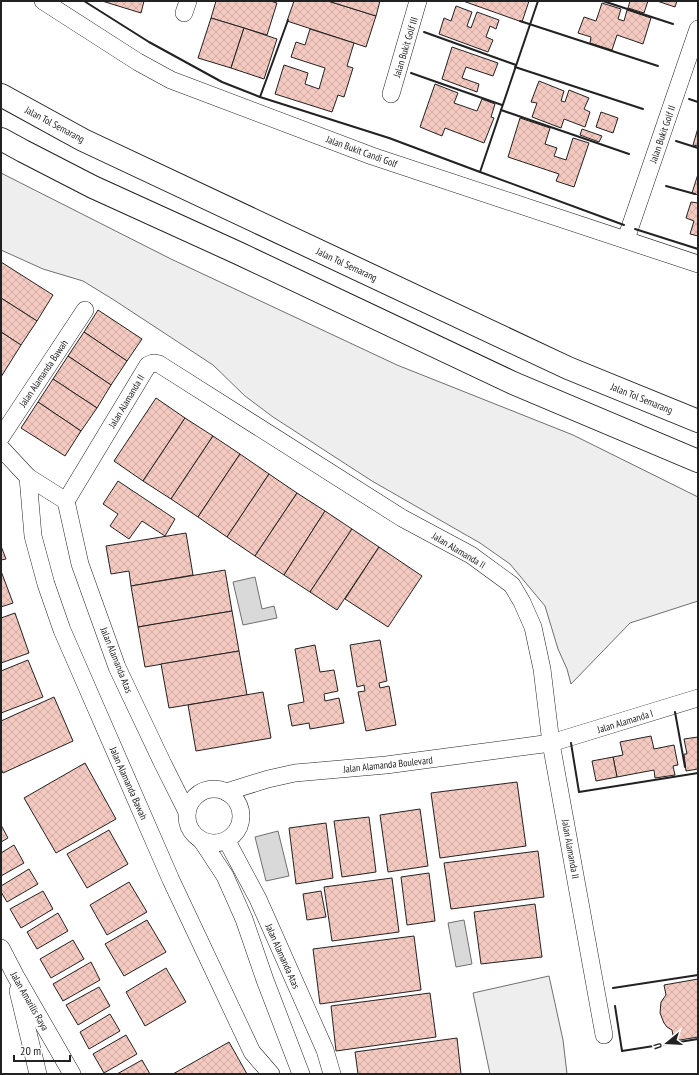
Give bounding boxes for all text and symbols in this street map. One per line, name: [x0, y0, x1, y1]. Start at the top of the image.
street label: Jalan Bukit Golf III: [390, 15, 421, 80]
street label: Jalan Tol Semarang: [22, 103, 87, 146]
street label: Jalan Bukit Golf II: [646, 104, 678, 166]
street label: Jalan Bukit Candi Golf: [324, 132, 400, 171]
street label: Jalan Tol Semarang: [313, 244, 379, 284]
street label: Jalan Alamanda Bawah: [16, 337, 71, 410]
street label: Jalan Alamanda II: [105, 372, 147, 431]
street label: Jalan Tol Semarang: [608, 380, 675, 417]
street label: Jalan Alamanda II: [429, 529, 488, 571]
street label: Jalan Alamanda Atas: [97, 624, 136, 696]
street label: Jalan Alamanda I: [595, 707, 655, 736]
street label: Jalan Alamanda Bawah: [106, 744, 150, 822]
street label: Jalan Alamanda Boulevard: [342, 753, 433, 776]
street label: Jalan Alamanda II: [559, 817, 582, 880]
street label: Jalan Alamanda Atas: [262, 921, 303, 991]
street label: Jalan Amarilis Raya: [7, 969, 52, 1033]
north arrow: [647, 1023, 687, 1063]
scale bar: [14, 1037, 70, 1063]
text: U: [650, 1041, 665, 1051]
text: 20 m: [20, 1043, 41, 1058]

